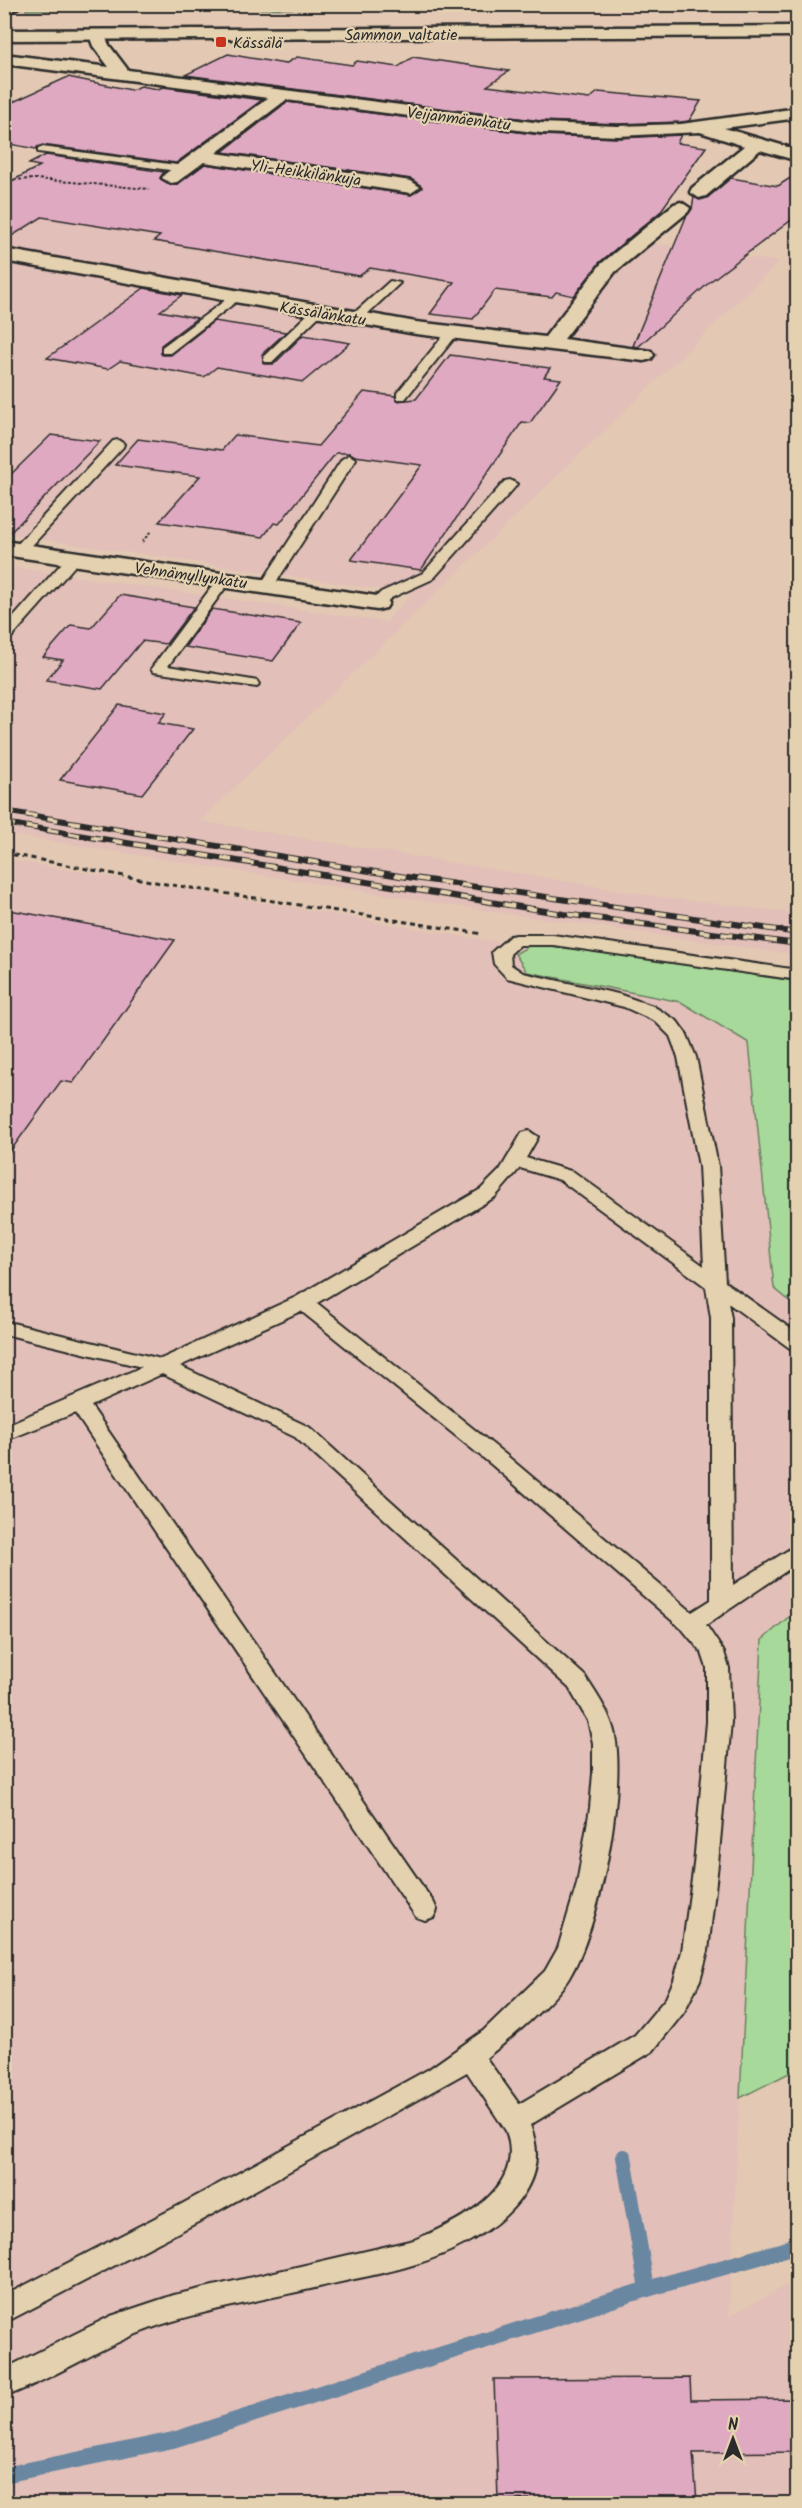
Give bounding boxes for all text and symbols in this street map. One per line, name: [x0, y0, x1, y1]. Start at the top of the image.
street label: Sammon valtatie: [345, 23, 457, 48]
place label: Kässälä: [233, 31, 284, 56]
marker: Kässälä: [214, 35, 228, 49]
street label: Veijanmäenkatu: [405, 101, 513, 138]
street label: Yli-Heikkilänkuja: [249, 153, 363, 194]
street label: Kässälänkatu: [278, 295, 368, 334]
street label: Vehnämyllynkatu: [133, 556, 249, 597]
north arrow: [703, 2409, 763, 2469]
text: N: [728, 2413, 738, 2438]

